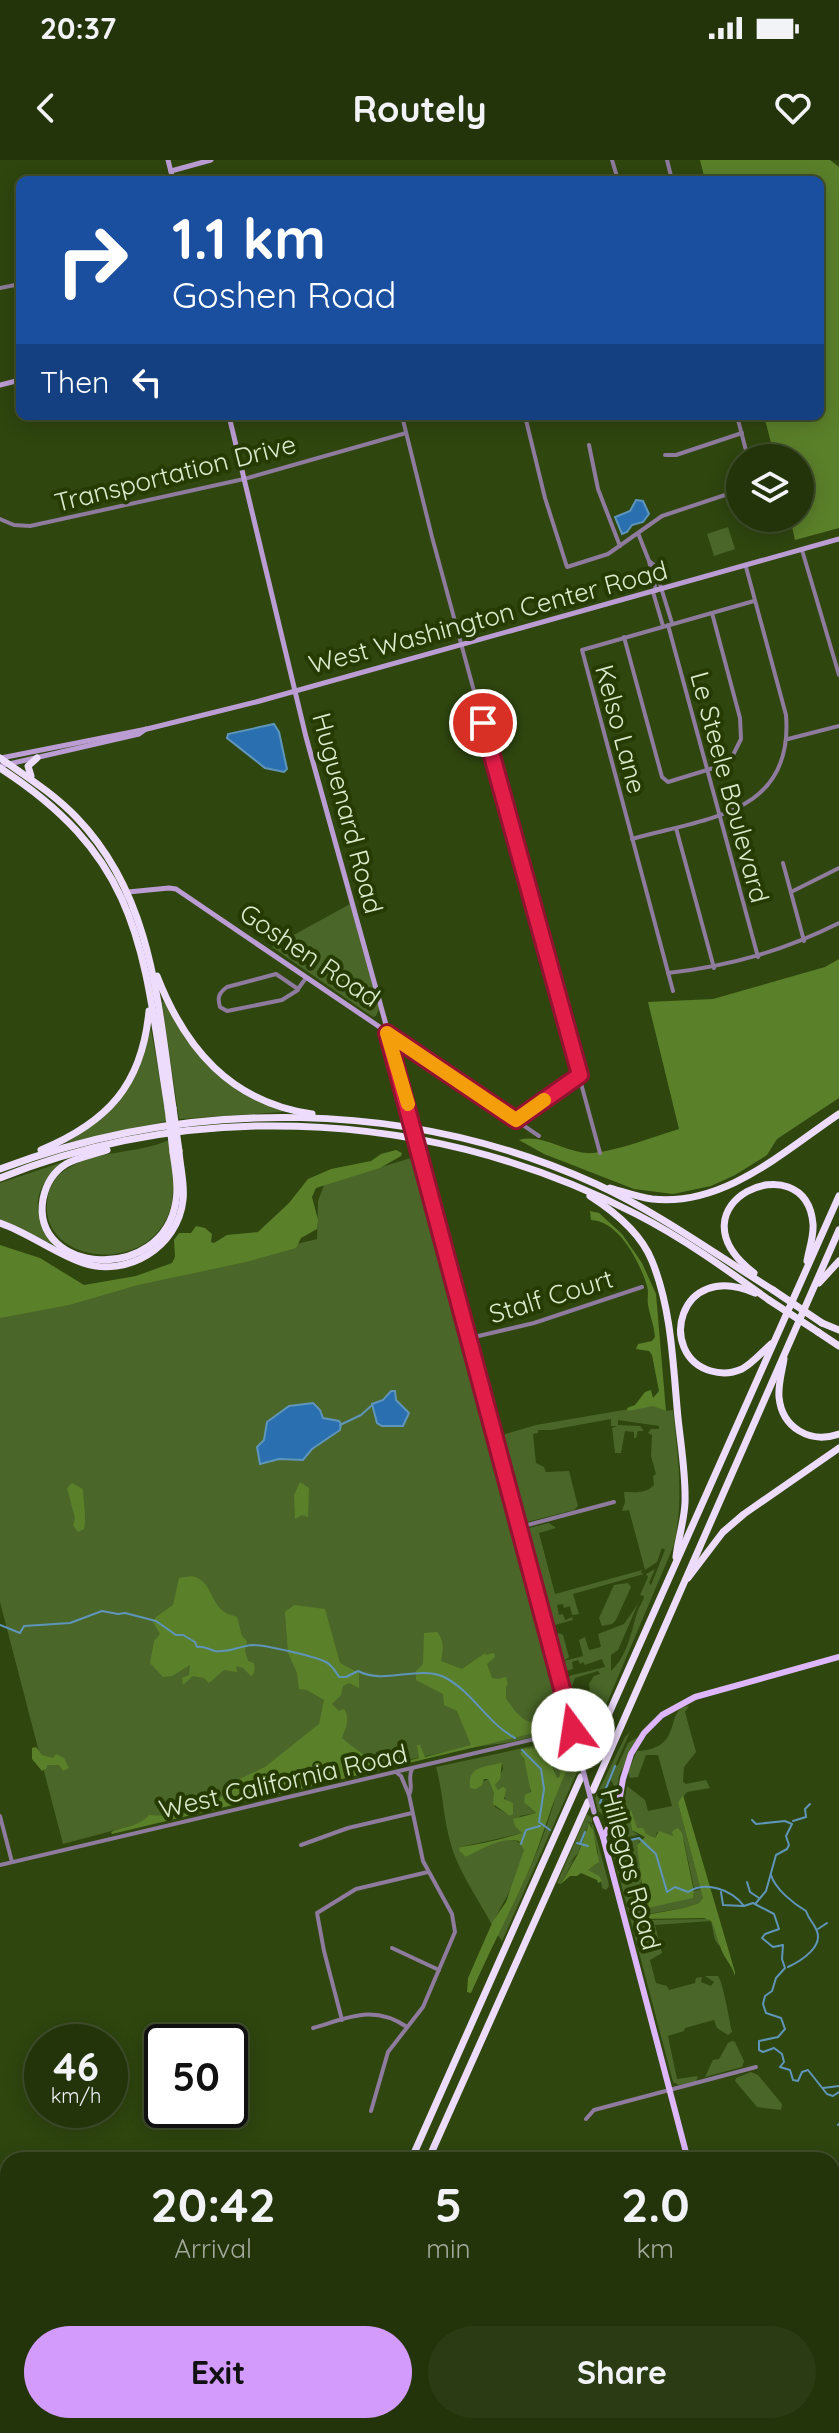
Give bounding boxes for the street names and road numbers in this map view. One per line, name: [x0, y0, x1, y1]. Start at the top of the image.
street label: Transportation Drive: [51, 427, 299, 519]
street label: West Washington Center Road: [305, 553, 671, 681]
street label: Kelso Lane: [588, 661, 654, 797]
street label: Le Steele Boulevard: [683, 668, 777, 906]
street label: Huguenard Road: [305, 709, 391, 917]
street label: Goshen Road: [234, 896, 386, 1014]
street label: Stalf Court: [485, 1262, 617, 1330]
street label: West California Road: [156, 1736, 410, 1826]
street label: Hillegas Road: [594, 1784, 668, 1954]

